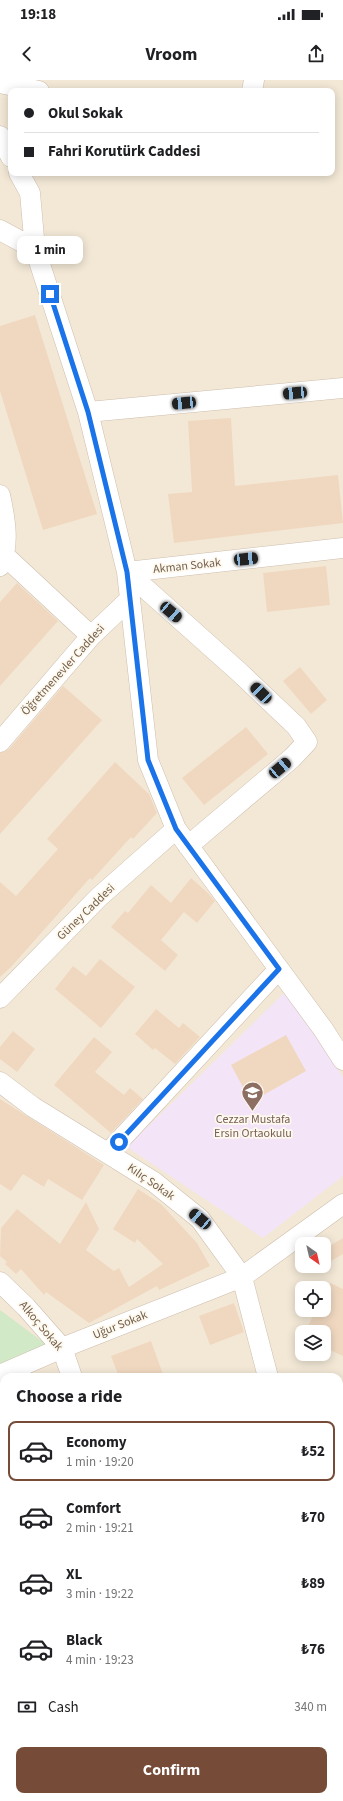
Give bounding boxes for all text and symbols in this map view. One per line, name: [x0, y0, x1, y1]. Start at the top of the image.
text: 19:18: [20, 4, 56, 25]
text: Vroom: [145, 42, 198, 67]
icon: back: [16, 43, 38, 65]
icon: share: [305, 43, 327, 65]
text: Okul Sokak: [48, 103, 123, 124]
text: Fahri Korutürk Caddesi: [48, 141, 200, 162]
callout: 1 min: [17, 236, 83, 264]
text: 1 min: [34, 241, 66, 259]
route end: [41, 285, 59, 303]
car: [283, 386, 307, 400]
car: [172, 396, 196, 410]
car: [233, 552, 259, 566]
street label: Akman Sokak: [152, 554, 222, 578]
car: [158, 600, 184, 624]
street label: Öğretmenevler Caddesi: [17, 621, 109, 719]
car: [248, 680, 274, 706]
car: [267, 756, 293, 780]
street label: Güney Caddesi: [53, 880, 119, 944]
school or university icon: Cezzar Mustafa Ersin Ortaokulu: [240, 1079, 266, 1112]
place label: Cezzar Mustafa Ersin Ortaokulu: [214, 1111, 292, 1142]
route start: [110, 1133, 128, 1151]
street label: Kılıç Sokak: [124, 1159, 178, 1205]
car: [187, 1207, 213, 1231]
north arrow: [295, 1237, 331, 1273]
map controls: [295, 1237, 331, 1361]
button: locate: [295, 1281, 331, 1317]
street label: Alkoç Sokak: [15, 1297, 67, 1355]
street label: Uğur Sokak: [90, 1306, 150, 1344]
button: layers: [295, 1325, 331, 1361]
text: Choose a ride: [16, 1384, 122, 1409]
text: Economy: [66, 1432, 127, 1453]
icon: car: [18, 1433, 54, 1469]
text: ₺52: [301, 1441, 325, 1462]
text: 1 min · 19:20: [66, 1453, 134, 1471]
text: Comfort: [66, 1498, 121, 1519]
icon: car: [18, 1499, 54, 1535]
text: ₺70: [301, 1507, 325, 1528]
text: 2 min · 19:21: [66, 1519, 134, 1537]
text: XL: [66, 1564, 82, 1585]
icon: car: [18, 1565, 54, 1601]
text: ₺89: [301, 1573, 325, 1594]
text: 3 min · 19:22: [66, 1585, 134, 1603]
text: Black: [66, 1630, 103, 1651]
icon: car: [18, 1631, 54, 1667]
text: ₺76: [301, 1639, 325, 1660]
text: 4 min · 19:23: [66, 1651, 134, 1669]
icon: cash: [16, 1696, 38, 1718]
text: Cash: [48, 1697, 79, 1718]
text: 340 m: [294, 1698, 327, 1716]
button: Confirm: [16, 1747, 327, 1793]

